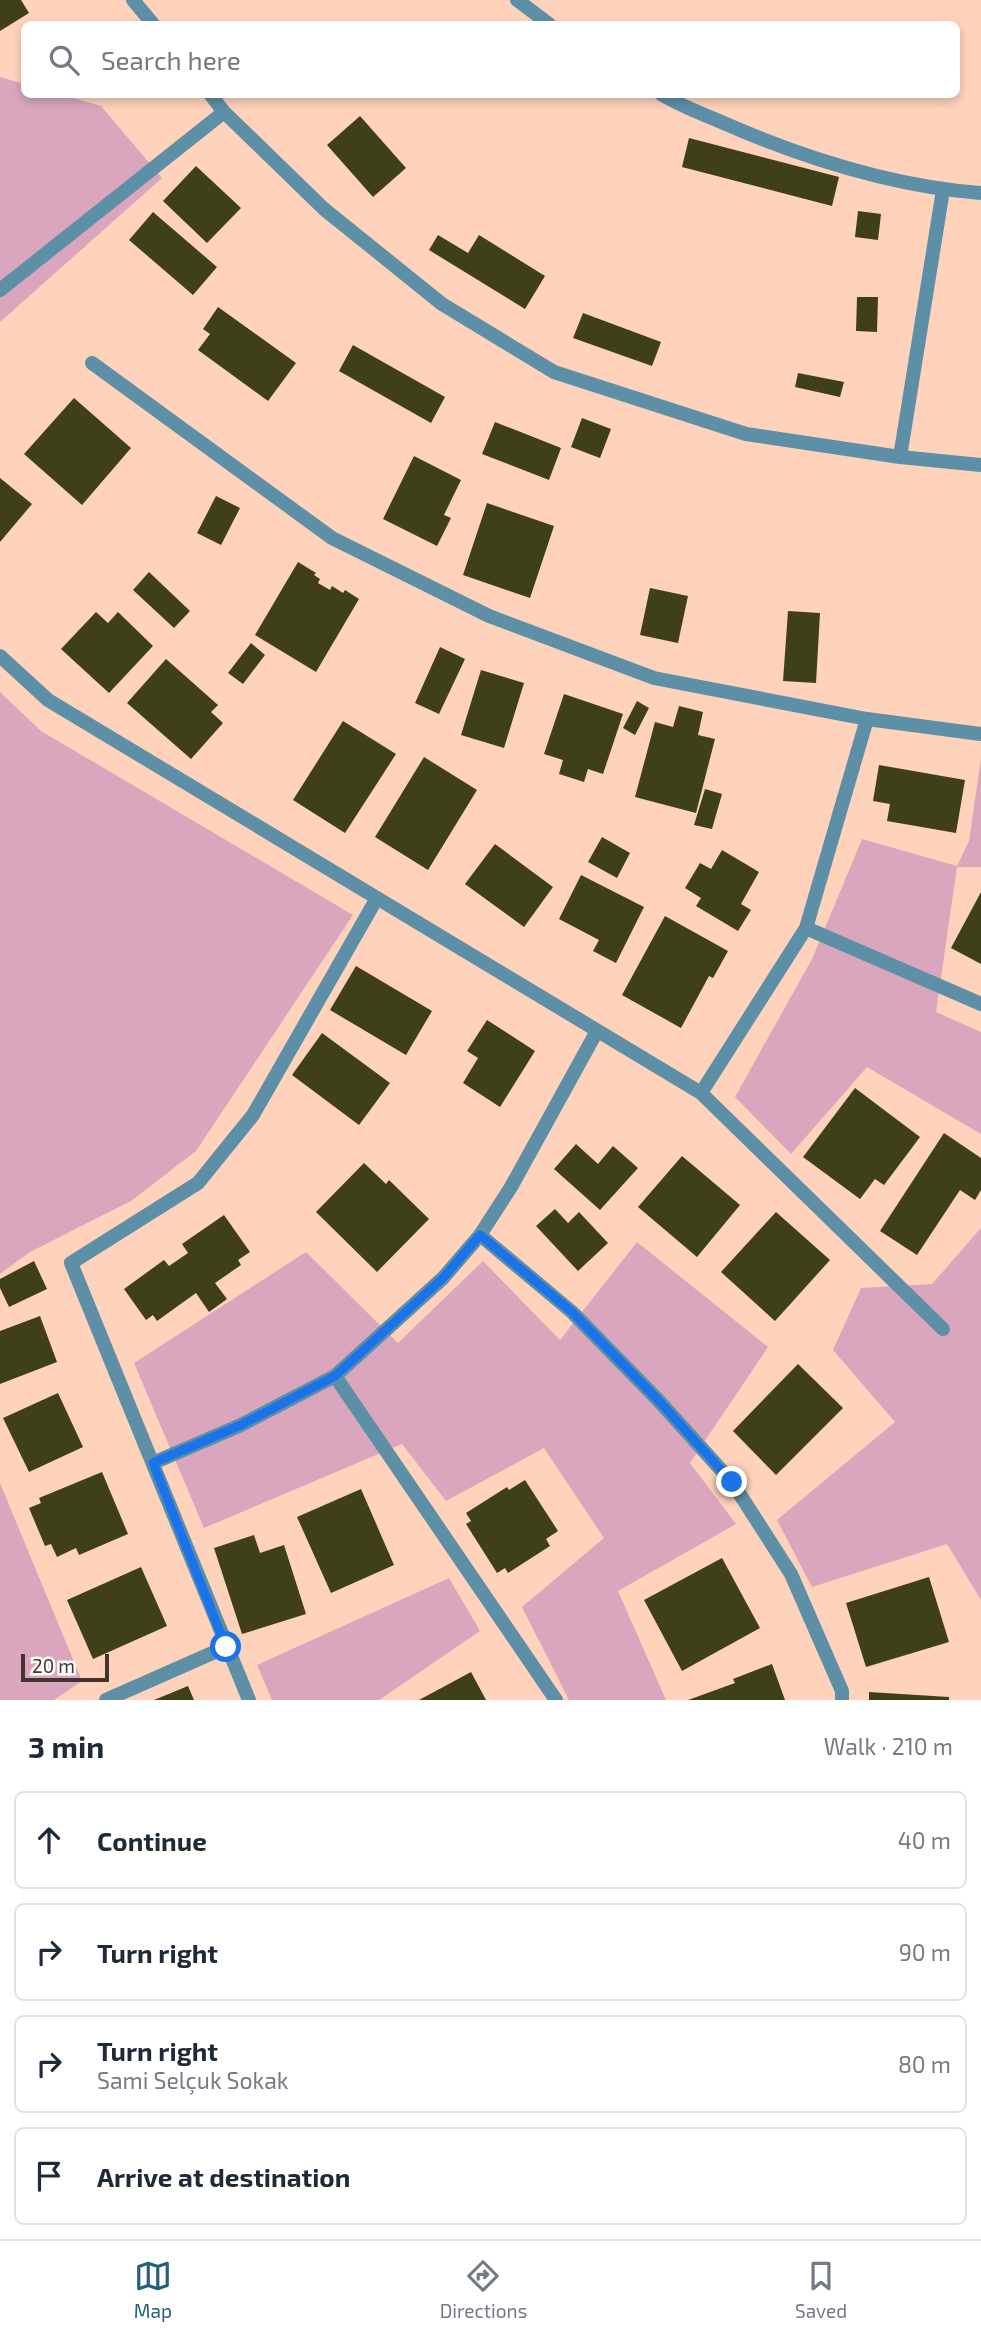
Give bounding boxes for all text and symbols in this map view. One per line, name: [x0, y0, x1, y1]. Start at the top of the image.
search box: [21, 21, 960, 98]
icon: search: [45, 41, 83, 79]
text: Search here: [101, 44, 241, 75]
route end: [716, 1466, 747, 1497]
route start: [210, 1631, 241, 1662]
scale bar: [21, 1651, 108, 1683]
text: 20 m: [32, 1654, 75, 1677]
text: 3 min: [28, 1728, 104, 1764]
text: Walk · 210 m: [824, 1732, 953, 1760]
icon: ahead: [30, 1821, 68, 1859]
text: Continue: [97, 1825, 207, 1856]
text: 40 m: [898, 1826, 951, 1854]
icon: right: [30, 1933, 68, 1971]
text: Turn right: [97, 1937, 218, 1968]
text: 90 m: [899, 1938, 951, 1966]
text: Turn right: [97, 2035, 218, 2066]
icon: right: [30, 2045, 68, 2083]
text: 80 m: [898, 2050, 951, 2078]
text: Sami Selçuk Sokak: [97, 2066, 289, 2094]
icon: arrive: [30, 2157, 68, 2195]
text: Arrive at destination: [97, 2161, 350, 2192]
tab: Map: [134, 2257, 172, 2322]
tab: Directions: [440, 2257, 527, 2322]
tab: Saved: [795, 2257, 847, 2322]

